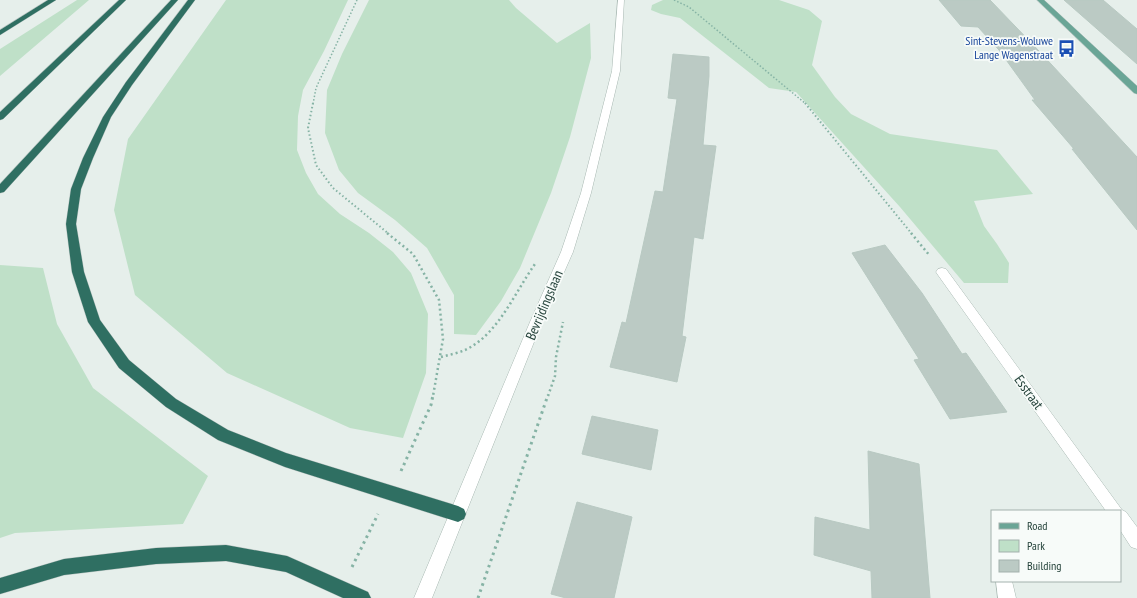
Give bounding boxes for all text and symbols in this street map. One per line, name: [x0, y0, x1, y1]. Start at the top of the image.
place label: Sint-Stevens-Woluwe Lange Wagenstraat: [965, 33, 1054, 62]
bus stop icon: Sint-Stevens-Woluwe Lange Wagenstraat: [1056, 38, 1076, 58]
street label: Bevrijdingslaan: [521, 267, 567, 343]
street label: Esstraat: [1010, 371, 1048, 413]
legend: [991, 510, 1121, 582]
text: Road: [1027, 518, 1047, 533]
text: Park: [1027, 538, 1045, 553]
text: Building: [1027, 558, 1062, 573]

